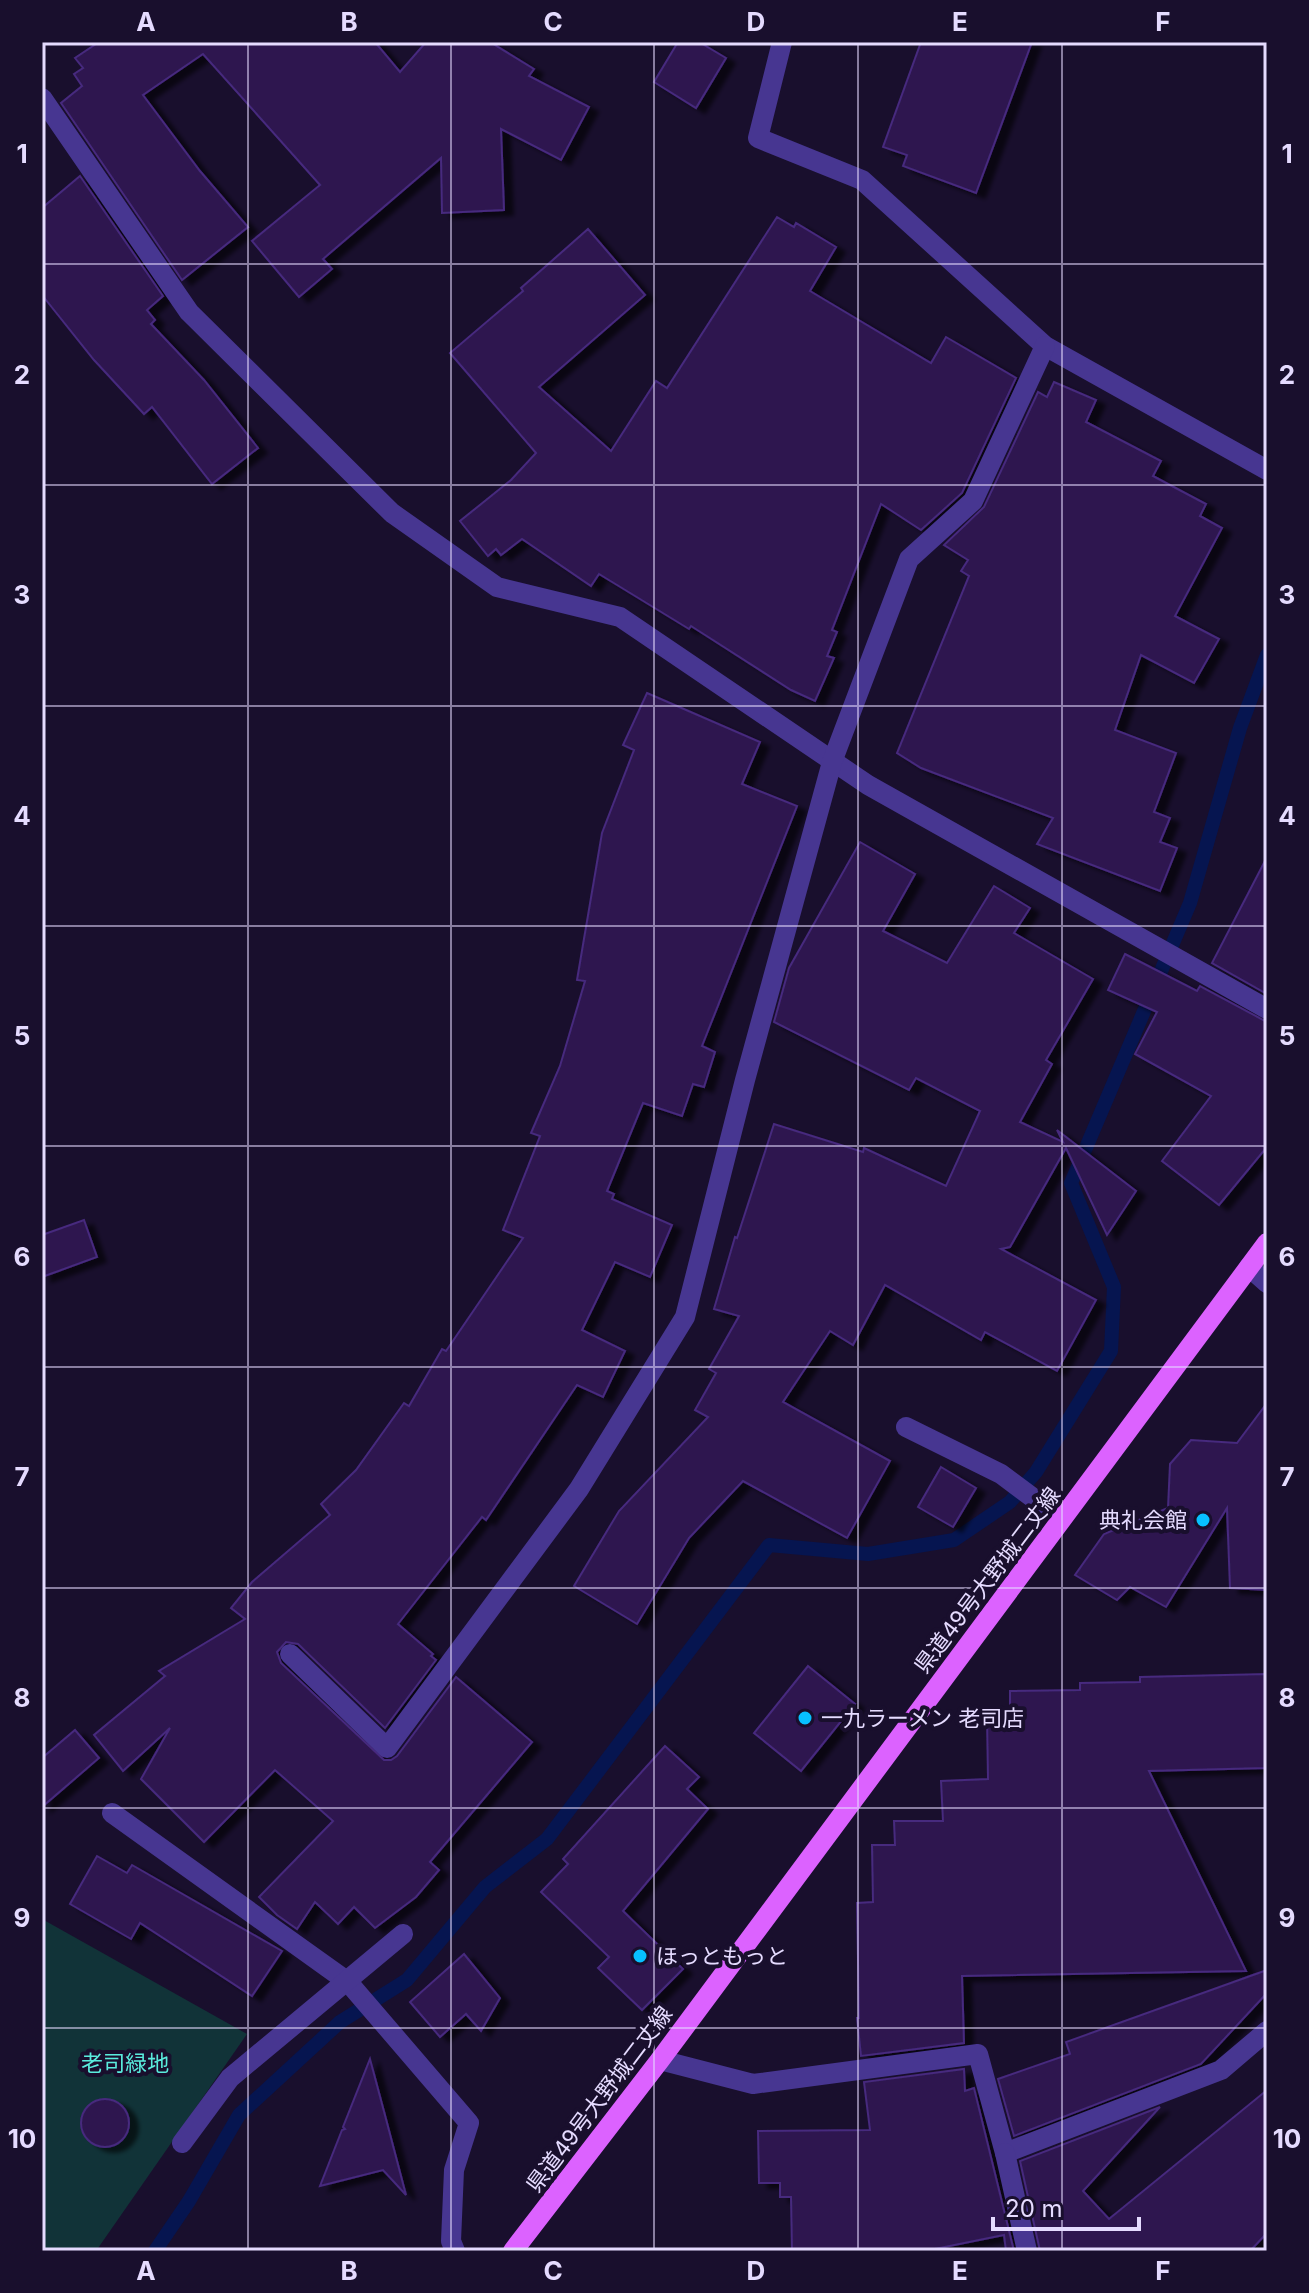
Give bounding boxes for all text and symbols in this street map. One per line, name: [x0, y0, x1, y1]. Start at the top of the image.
text: A: [136, 6, 156, 37]
text: B: [340, 6, 358, 37]
text: C: [543, 6, 563, 37]
text: D: [747, 6, 765, 37]
text: E: [952, 6, 968, 37]
text: F: [1155, 6, 1171, 37]
text: 1: [16, 138, 28, 169]
text: 1: [1281, 138, 1293, 169]
text: 2: [14, 359, 30, 390]
text: 2: [1279, 359, 1295, 390]
text: 3: [14, 579, 30, 610]
text: 3: [1279, 579, 1295, 610]
text: 4: [13, 800, 31, 831]
text: 4: [1278, 800, 1296, 831]
text: 5: [14, 1020, 30, 1051]
text: 5: [1279, 1020, 1295, 1051]
text: 6: [14, 1241, 30, 1272]
text: 6: [1279, 1241, 1295, 1272]
text: 7: [14, 1461, 30, 1492]
text: 7: [1279, 1461, 1295, 1492]
street label: 県道49号大野城二丈線: [909, 1482, 1065, 1678]
place label: 典礼会館: [1099, 1507, 1187, 1533]
marker: 典礼会館: [1194, 1511, 1212, 1529]
text: 8: [14, 1682, 30, 1713]
text: 8: [1279, 1682, 1295, 1713]
place label: 一九ラーメン 老司店: [821, 1705, 1024, 1731]
marker: 一九ラーメン 老司店: [796, 1709, 814, 1727]
text: 9: [14, 1902, 30, 1933]
text: 9: [1279, 1902, 1295, 1933]
place label: ほっともっと: [656, 1943, 788, 1969]
marker: ほっともっと: [631, 1947, 649, 1965]
street label: 県道49号大野城二丈線: [521, 2001, 677, 2197]
park label: 老司緑地: [81, 2050, 169, 2076]
text: 10: [8, 2123, 36, 2154]
text: 10: [1273, 2123, 1301, 2154]
scale bar: [993, 2181, 1139, 2231]
text: 20 m: [1005, 2194, 1063, 2223]
text: A: [136, 2255, 156, 2286]
text: B: [340, 2255, 358, 2286]
text: C: [543, 2255, 563, 2286]
text: D: [747, 2255, 765, 2286]
text: E: [952, 2255, 968, 2286]
text: F: [1155, 2255, 1171, 2286]

